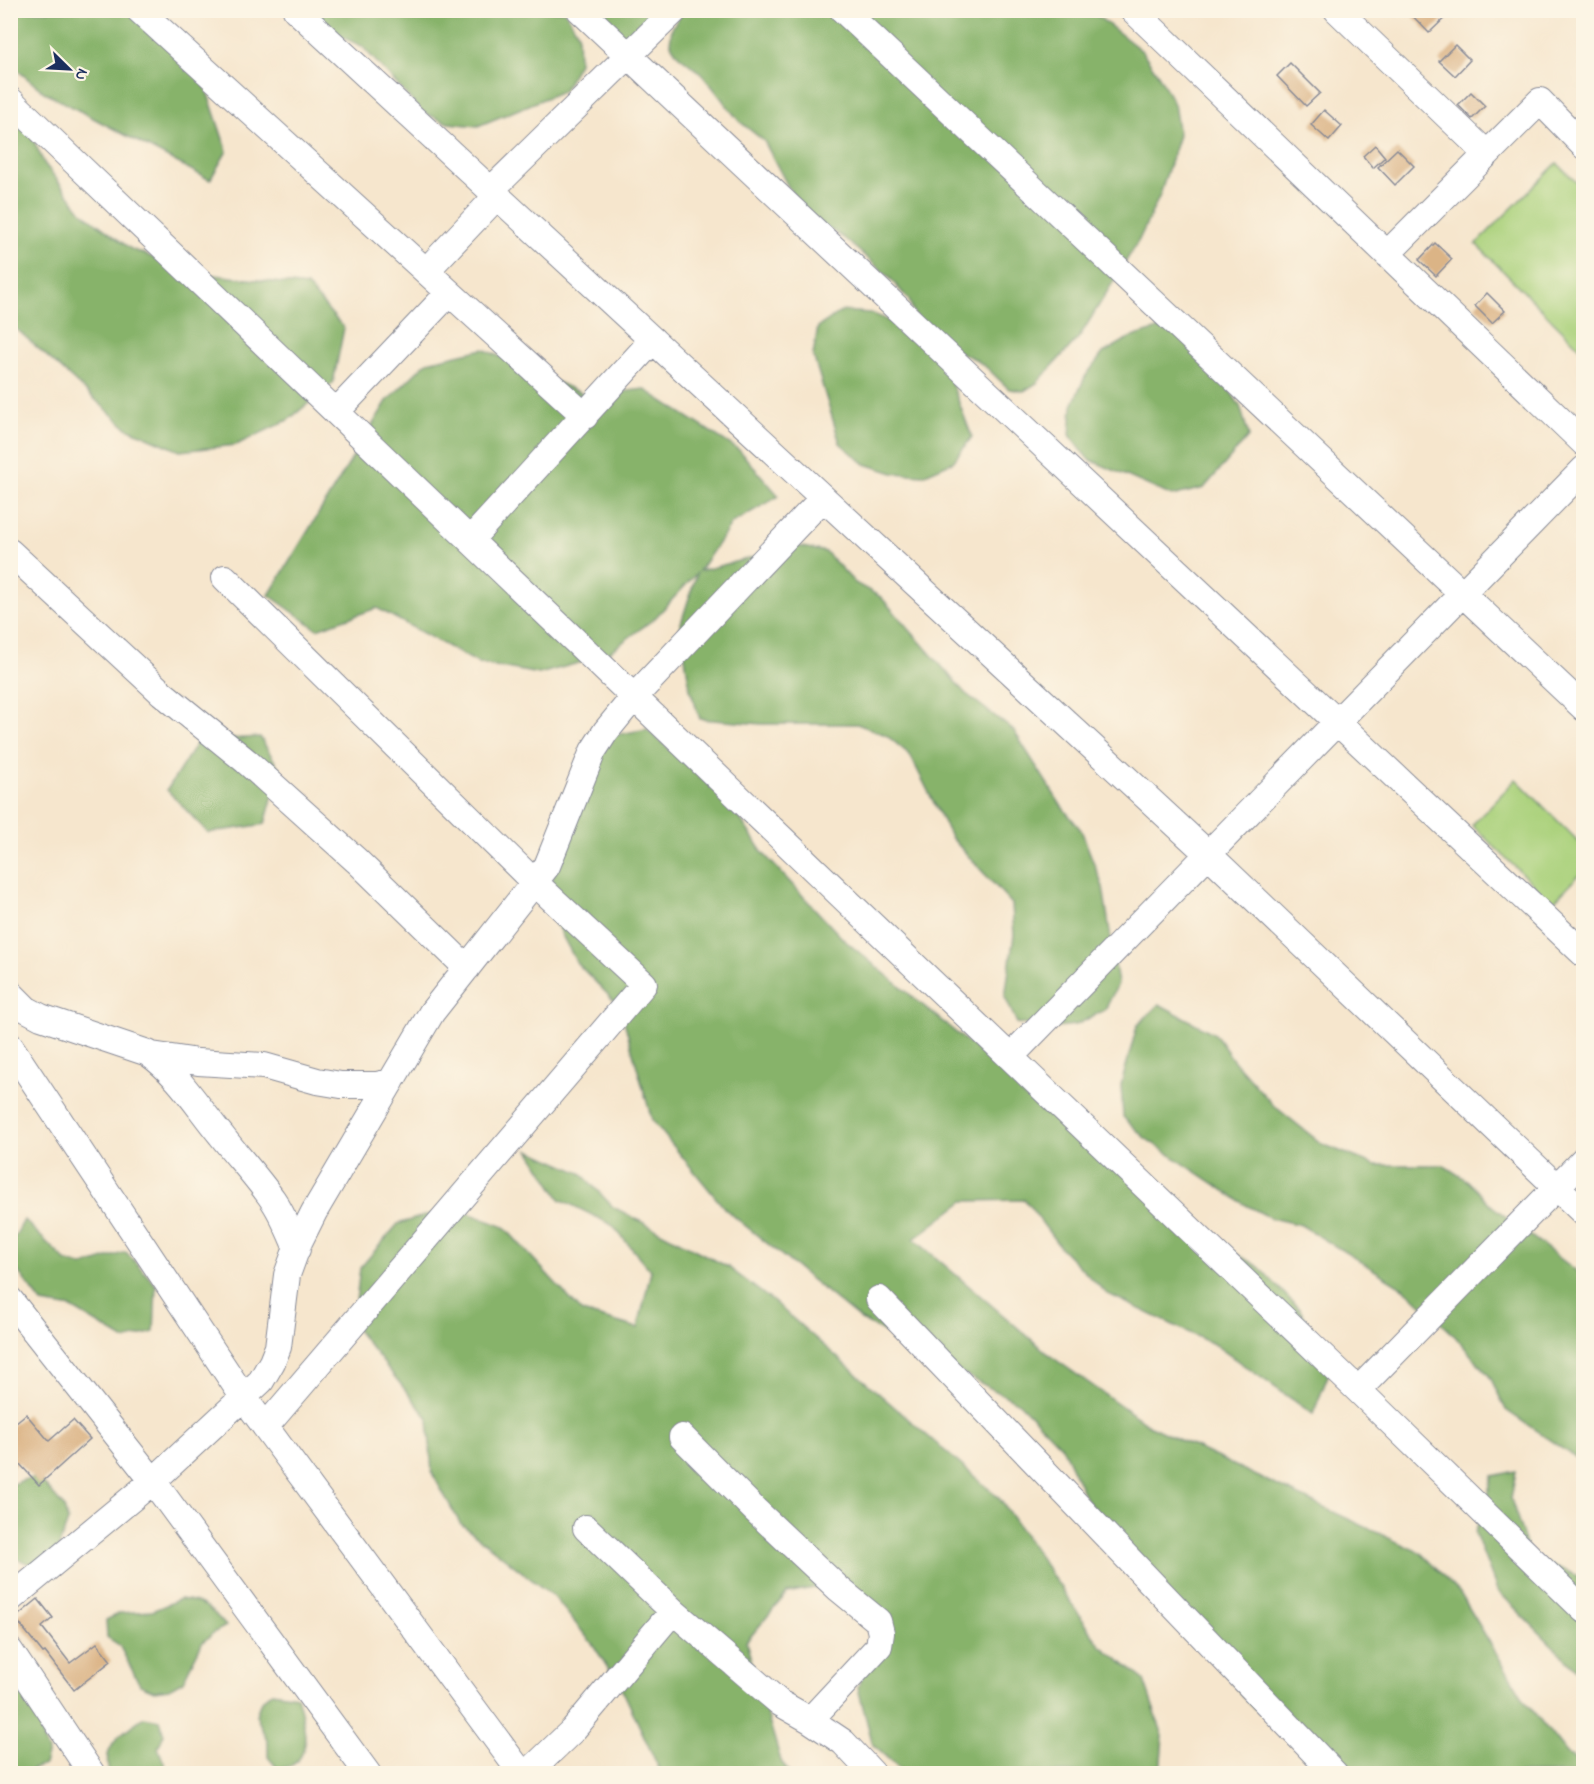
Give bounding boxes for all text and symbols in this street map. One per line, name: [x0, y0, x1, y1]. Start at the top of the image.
north arrow: [39, 39, 99, 99]
text: N: [68, 64, 94, 84]

